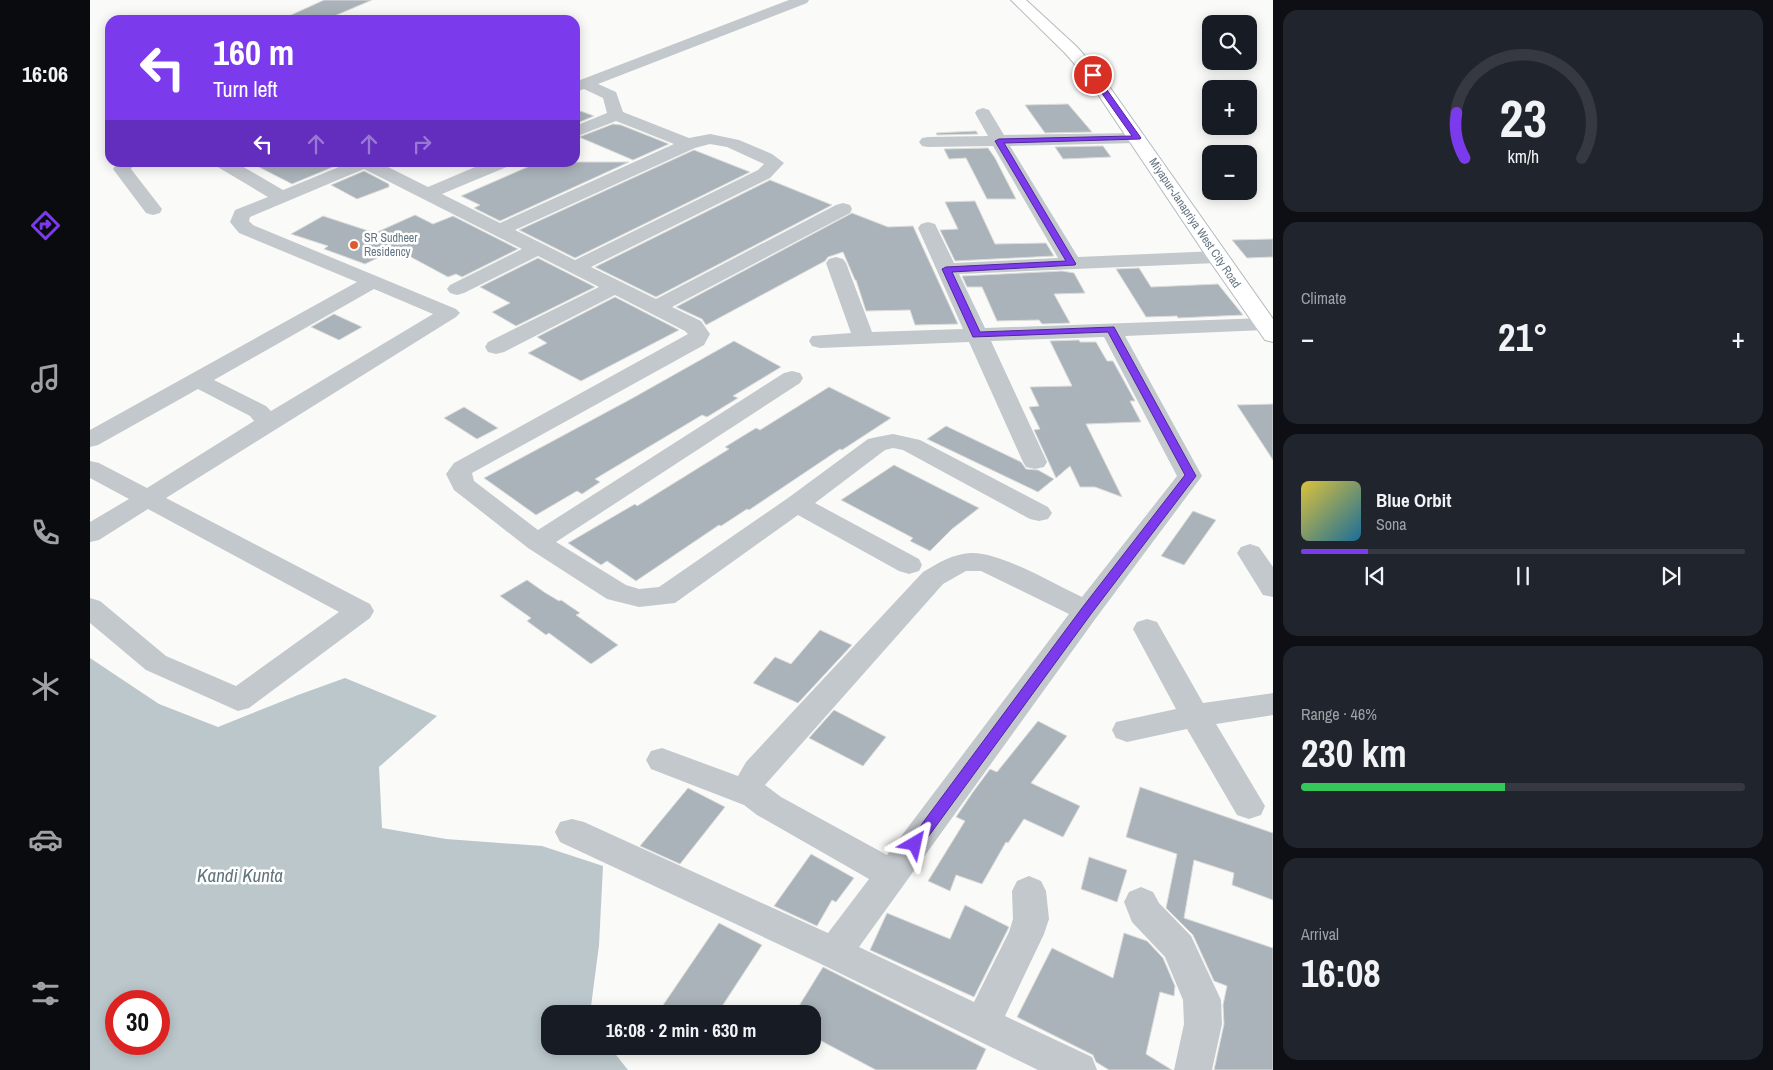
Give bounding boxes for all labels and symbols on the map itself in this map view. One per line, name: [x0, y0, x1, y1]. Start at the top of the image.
pin: [1072, 54, 1114, 96]
street label: Miyapur-Janapriya West City Road: [1145, 155, 1245, 291]
place label: SR Sudheer Residency: [364, 230, 418, 260]
marker: SR Sudheer Residency: [348, 239, 360, 251]
position arrow: [888, 817, 940, 869]
water label: Kandi Kunta: [197, 862, 283, 888]
speed limit sign: 30: [105, 990, 170, 1055]

